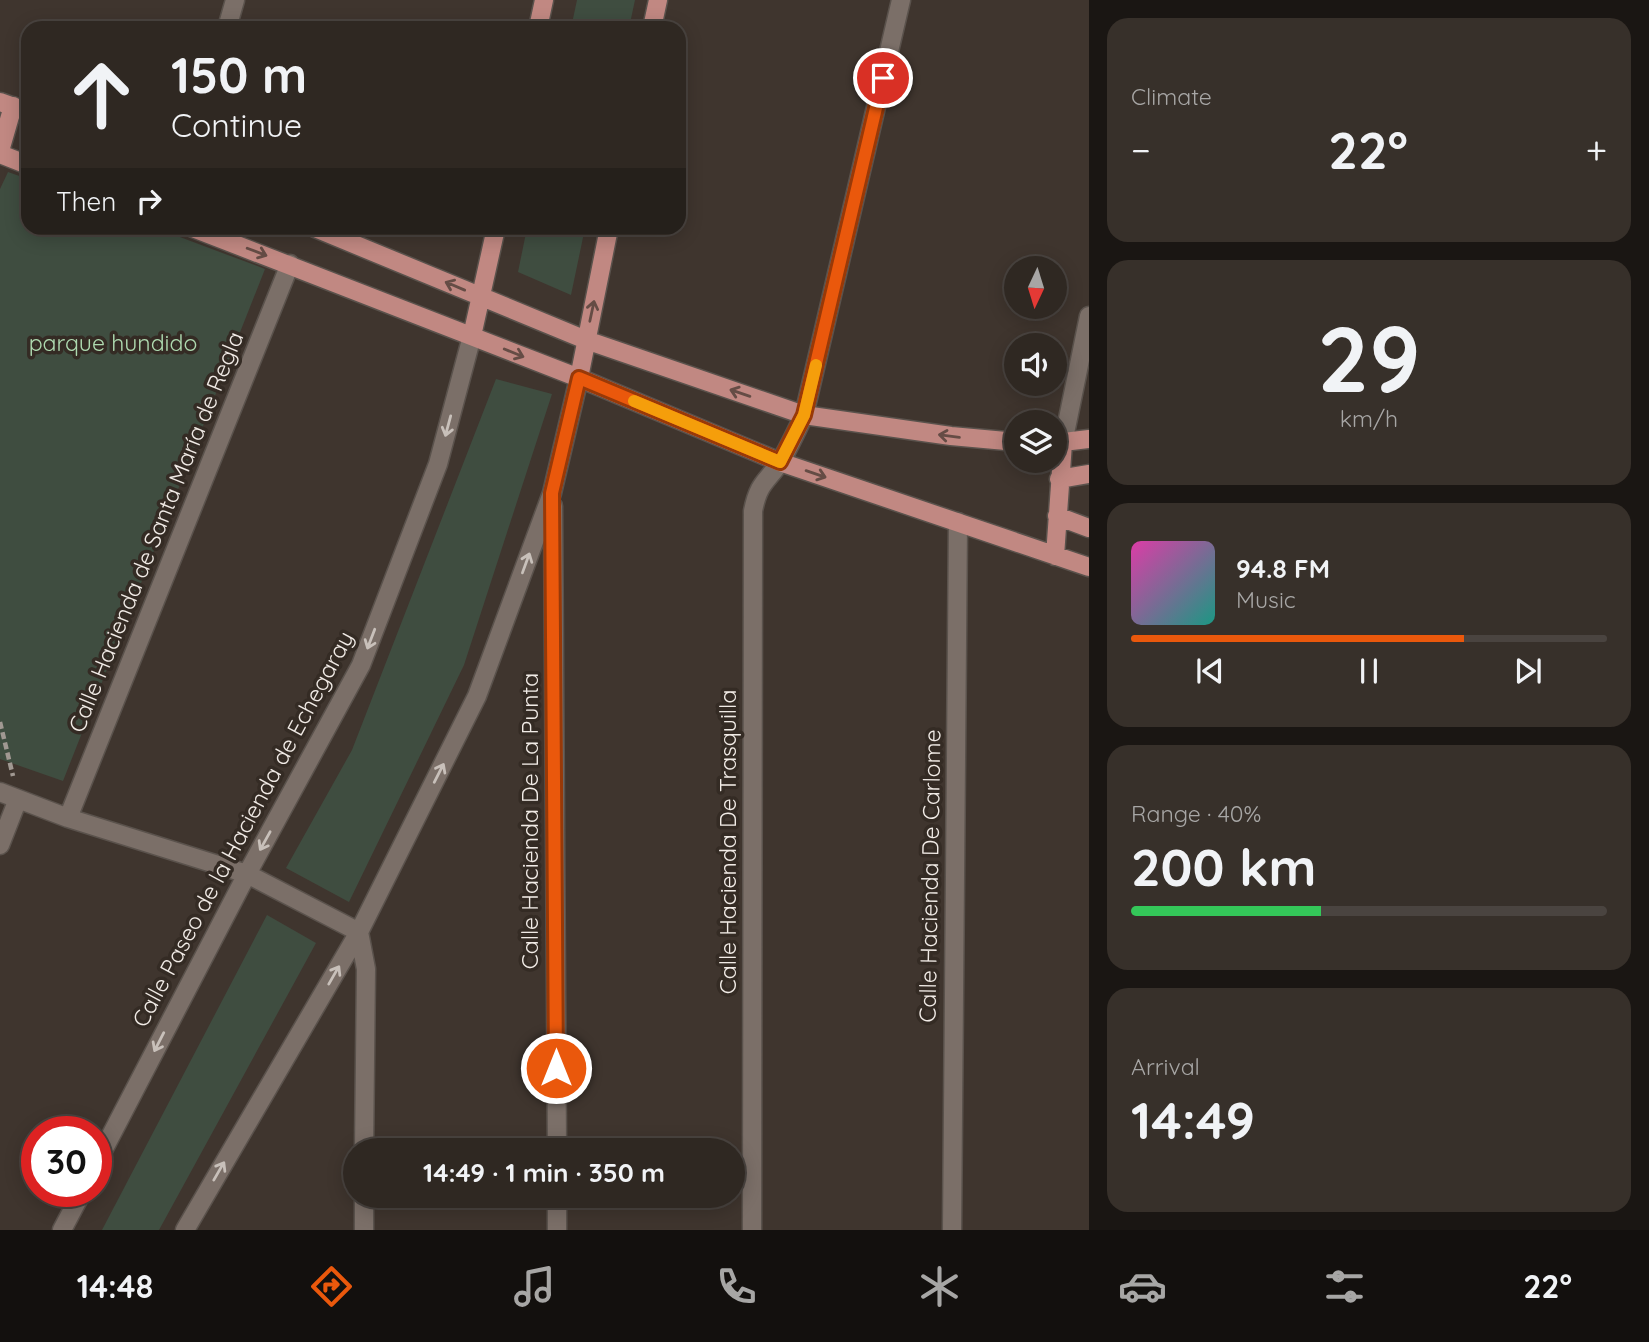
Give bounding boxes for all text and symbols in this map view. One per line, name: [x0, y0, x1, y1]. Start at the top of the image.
text: 150 m: [171, 44, 307, 105]
pin: [853, 48, 913, 108]
icon: ahead: [56, 49, 147, 140]
icon: arrive: [864, 59, 902, 97]
text: Climate: [1131, 82, 1212, 111]
text: Continue: [171, 105, 302, 145]
text: 22°: [1328, 117, 1408, 182]
text: −: [1131, 126, 1151, 174]
text: +: [1586, 126, 1607, 174]
icon: right: [130, 182, 168, 220]
text: Then: [56, 185, 116, 218]
one-way arrow: [245, 246, 267, 259]
north arrow: [1004, 256, 1068, 318]
map controls: [1004, 256, 1067, 473]
one-way arrow: [444, 278, 466, 291]
one-way arrow: [585, 300, 599, 323]
text: 29: [1317, 301, 1421, 415]
street label: Calle Hacienda de Santa María de Regla: [62, 327, 249, 736]
park label: parque hundido: [29, 328, 197, 357]
button: sound: [1004, 333, 1067, 396]
one-way arrow: [503, 347, 524, 360]
one-way arrow: [729, 386, 751, 398]
text: km/h: [1340, 404, 1398, 433]
button: layers: [1004, 410, 1067, 473]
one-way arrow: [441, 415, 454, 437]
one-way arrow: [938, 429, 961, 442]
one-way arrow: [805, 468, 827, 481]
text: 94.8 FM: [1236, 552, 1330, 585]
one-way arrow: [521, 553, 534, 575]
text: Music: [1236, 585, 1296, 614]
street label: Calle Paseo de la Hacienda de Echegaray: [125, 626, 360, 1032]
one-way arrow: [363, 628, 376, 650]
icon: previous: [1191, 652, 1229, 690]
icon: pause: [1350, 652, 1388, 690]
icon: next: [1509, 652, 1547, 690]
street label: Calle Hacienda De La Punta: [515, 673, 544, 969]
street label: Calle Hacienda De Trasquilla: [713, 690, 742, 994]
street label: Calle Hacienda De Carlome: [912, 729, 947, 1023]
one-way arrow: [432, 763, 446, 784]
text: Range · 40%: [1131, 799, 1261, 828]
one-way arrow: [258, 830, 272, 850]
text: 200 km: [1131, 834, 1317, 899]
one-way arrow: [327, 965, 341, 985]
one-way arrow: [152, 1031, 166, 1052]
position arrow: [519, 1031, 593, 1105]
text: Arrival: [1131, 1052, 1200, 1081]
text: 14:49: [1131, 1087, 1255, 1152]
speed limit sign: 30: [21, 1116, 112, 1207]
text: 14:49 · 1 min · 350 m: [423, 1156, 665, 1189]
one-way arrow: [212, 1162, 226, 1182]
icon: directions: [307, 1262, 356, 1311]
icon: music: [510, 1262, 559, 1311]
icon: phone: [712, 1262, 761, 1311]
icon: climate: [915, 1262, 964, 1311]
icon: car: [1118, 1262, 1167, 1311]
icon: filters: [1320, 1262, 1369, 1311]
text: 14:48: [77, 1266, 153, 1306]
text: 22°: [1523, 1266, 1572, 1306]

